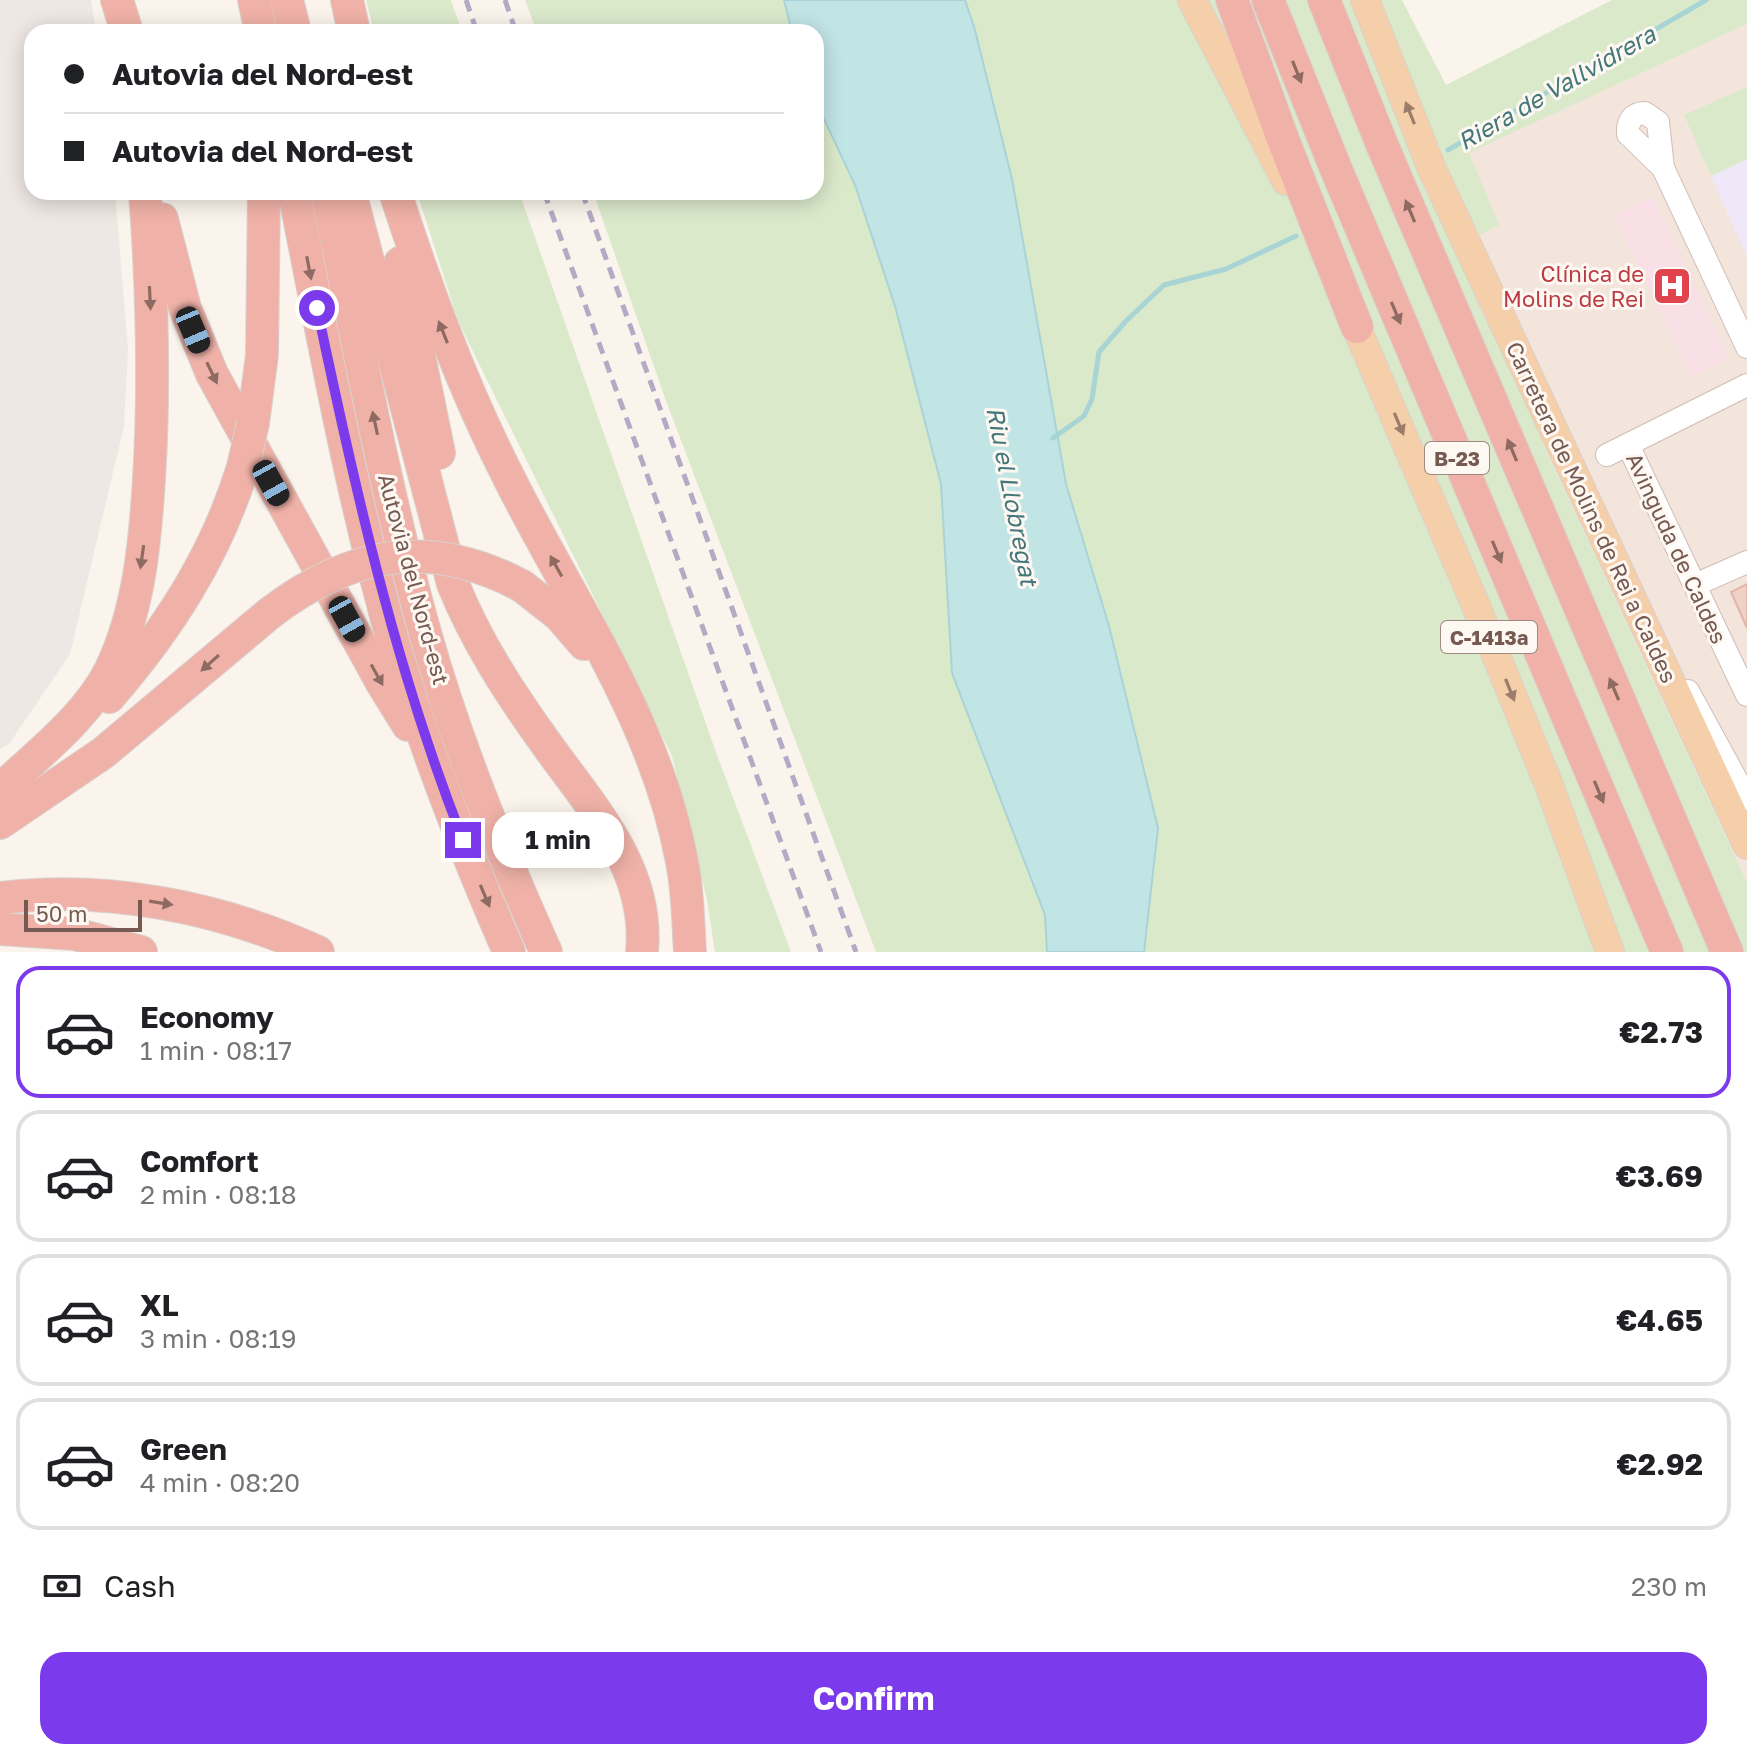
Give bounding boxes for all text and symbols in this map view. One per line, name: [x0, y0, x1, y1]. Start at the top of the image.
water label: Riera de Vallvidrera: [1452, 18, 1661, 155]
text: Autovia del Nord-est: [112, 56, 413, 92]
one-way arrow: [1291, 60, 1304, 84]
one-way arrow: [1403, 101, 1416, 125]
text: Autovia del Nord-est: [112, 133, 413, 169]
one-way arrow: [1403, 199, 1416, 223]
one-way arrow: [304, 256, 316, 281]
place label: Clínica de Molins de Rei: [1503, 260, 1644, 312]
hospital icon: Clínica de Molins de Rei: [1651, 265, 1693, 307]
one-way arrow: [144, 286, 157, 311]
route start: [299, 290, 335, 326]
one-way arrow: [1390, 301, 1403, 325]
car: [173, 303, 213, 357]
one-way arrow: [436, 320, 449, 344]
street label: Carretera de Molins de Rei a Caldes: [1501, 337, 1683, 687]
one-way arrow: [205, 361, 219, 385]
water label: Riu el Llobregat: [980, 404, 1045, 590]
one-way arrow: [368, 410, 381, 435]
one-way arrow: [1392, 413, 1405, 436]
one-way arrow: [1505, 438, 1518, 462]
road number: B-23: [1425, 442, 1489, 474]
street label: Avinguda de Caldes: [1621, 448, 1733, 648]
car: [249, 456, 293, 510]
street label: Autovia del Nord-est: [373, 470, 455, 688]
one-way arrow: [1491, 540, 1504, 564]
one-way arrow: [135, 545, 148, 570]
one-way arrow: [549, 555, 563, 577]
car: [325, 592, 369, 646]
road number: C-1413a: [1441, 621, 1537, 653]
one-way arrow: [201, 654, 220, 672]
one-way arrow: [370, 664, 384, 686]
one-way arrow: [1608, 677, 1621, 701]
one-way arrow: [1504, 678, 1517, 702]
one-way arrow: [1593, 780, 1606, 803]
callout: 1 min: [491, 812, 623, 868]
route end: [445, 822, 481, 858]
text: 1 min: [525, 824, 591, 855]
one-way arrow: [479, 884, 492, 908]
scale bar: [24, 896, 142, 932]
one-way arrow: [149, 898, 174, 910]
text: 50 m: [36, 900, 87, 927]
icon: car: [44, 996, 116, 1068]
text: Economy: [140, 999, 274, 1035]
text: €2.73: [1619, 1014, 1703, 1050]
text: 1 min · 08:17: [140, 1035, 292, 1066]
icon: car: [44, 1140, 116, 1212]
text: Comfort: [140, 1143, 259, 1179]
text: €3.69: [1616, 1158, 1703, 1194]
text: 2 min · 08:18: [140, 1179, 297, 1210]
icon: car: [44, 1284, 116, 1356]
text: XL: [140, 1287, 179, 1323]
text: €4.65: [1616, 1302, 1703, 1338]
text: 3 min · 08:19: [140, 1323, 297, 1354]
icon: car: [44, 1428, 116, 1500]
text: Green: [140, 1431, 227, 1467]
text: €2.92: [1617, 1446, 1703, 1482]
text: 4 min · 08:20: [140, 1467, 300, 1498]
icon: cash: [40, 1564, 84, 1608]
text: Cash: [104, 1568, 176, 1604]
text: 230 m: [1631, 1571, 1707, 1602]
button: Confirm: [40, 1652, 1707, 1744]

